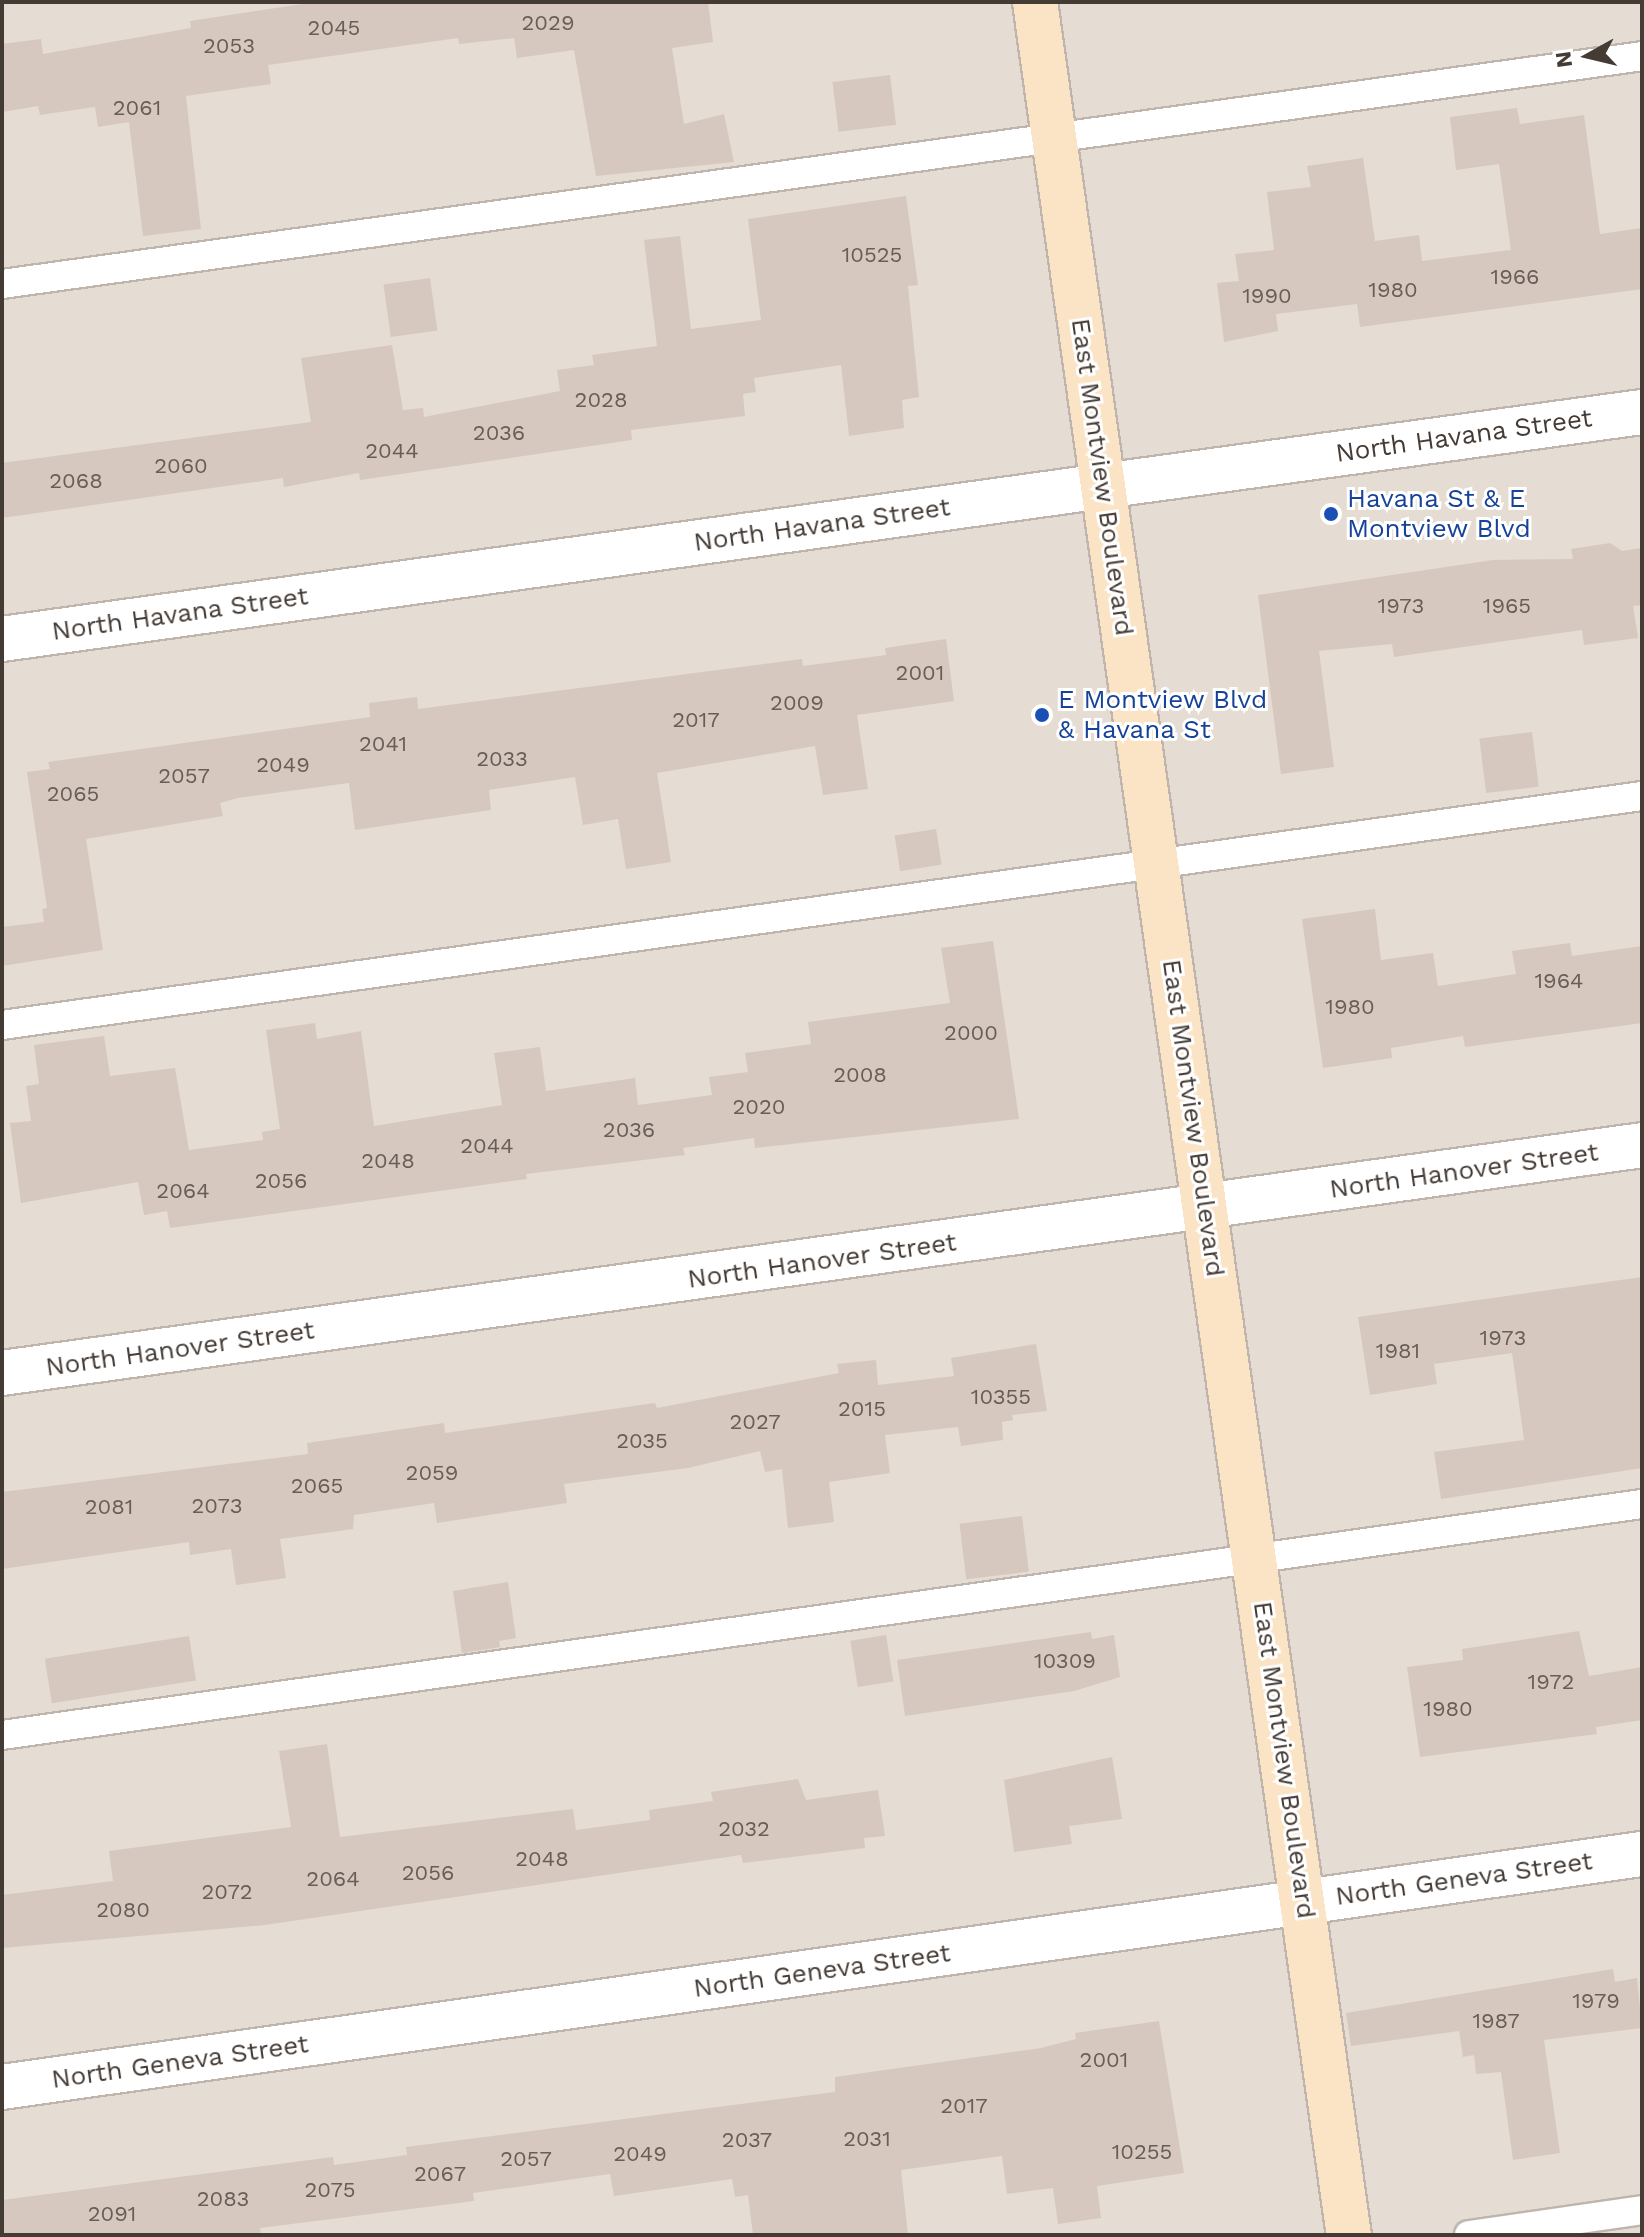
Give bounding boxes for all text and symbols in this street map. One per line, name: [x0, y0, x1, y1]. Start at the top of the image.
house number: 2029: [522, 10, 574, 36]
house number: 2045: [308, 15, 360, 41]
north arrow: [1548, 16, 1628, 96]
house number: 2053: [203, 33, 255, 59]
text: N: [1550, 50, 1577, 69]
house number: 2061: [113, 95, 161, 121]
house number: 10525: [842, 242, 902, 268]
house number: 1966: [1491, 264, 1539, 290]
house number: 1980: [1368, 277, 1418, 303]
house number: 1990: [1242, 283, 1292, 309]
street label: East Montview Boulevard: [1064, 316, 1140, 638]
house number: 2028: [575, 387, 627, 413]
street label: North Havana Street: [1333, 403, 1595, 469]
house number: 2036: [473, 420, 525, 446]
house number: 2044: [365, 438, 419, 464]
house number: 2060: [154, 453, 208, 479]
house number: 2068: [49, 468, 103, 494]
place label: Havana St & E Montview Blvd: [1347, 483, 1531, 544]
street label: North Havana Street: [691, 492, 953, 558]
marker: Havana St & E Montview Blvd: [1322, 505, 1340, 523]
street label: North Havana Street: [49, 581, 311, 647]
house number: 1973: [1378, 593, 1424, 619]
house number: 1965: [1483, 593, 1531, 619]
house number: 2001: [896, 660, 944, 686]
place label: E Montview Blvd & Havana St: [1058, 684, 1268, 746]
house number: 2009: [770, 690, 824, 716]
marker: E Montview Blvd & Havana St: [1033, 706, 1051, 724]
house number: 2017: [672, 707, 720, 733]
house number: 2041: [359, 731, 407, 757]
house number: 2033: [476, 746, 528, 772]
house number: 2049: [256, 752, 310, 778]
house number: 2057: [158, 763, 210, 789]
house number: 2065: [47, 781, 99, 807]
street label: East Montview Boulevard: [1155, 957, 1231, 1279]
house number: 1964: [1535, 968, 1583, 994]
house number: 1980: [1325, 994, 1375, 1020]
house number: 2000: [944, 1020, 998, 1046]
house number: 2008: [833, 1062, 887, 1088]
house number: 2020: [732, 1094, 786, 1120]
house number: 2036: [603, 1117, 655, 1143]
house number: 2044: [460, 1133, 514, 1159]
street label: North Hanover Street: [1327, 1137, 1601, 1205]
house number: 2048: [361, 1148, 415, 1174]
house number: 2056: [255, 1168, 307, 1194]
house number: 2064: [156, 1178, 210, 1204]
street label: North Hanover Street: [685, 1227, 959, 1295]
street label: North Hanover Street: [43, 1315, 317, 1383]
house number: 1973: [1480, 1325, 1526, 1351]
house number: 1981: [1376, 1338, 1420, 1364]
house number: 10355: [971, 1384, 1031, 1410]
house number: 2015: [838, 1396, 886, 1422]
house number: 2027: [729, 1409, 781, 1435]
house number: 2035: [616, 1428, 668, 1454]
house number: 2059: [406, 1460, 458, 1486]
house number: 2065: [291, 1473, 343, 1499]
house number: 2073: [191, 1493, 243, 1519]
house number: 2081: [85, 1494, 133, 1520]
street label: East Montview Boulevard: [1246, 1599, 1322, 1921]
house number: 10309: [1034, 1648, 1096, 1674]
house number: 1972: [1528, 1669, 1574, 1695]
house number: 1980: [1423, 1696, 1473, 1722]
house number: 2032: [718, 1816, 770, 1842]
street label: North Geneva Street: [1333, 1845, 1595, 1913]
house number: 2048: [515, 1846, 569, 1872]
house number: 2056: [402, 1860, 454, 1886]
house number: 2064: [306, 1866, 360, 1892]
house number: 2072: [201, 1879, 253, 1905]
house number: 2080: [96, 1897, 150, 1923]
street label: North Geneva Street: [691, 1937, 953, 2005]
house number: 1979: [1572, 1988, 1620, 2014]
house number: 1987: [1472, 2008, 1520, 2034]
street label: North Geneva Street: [49, 2028, 311, 2096]
house number: 2001: [1080, 2047, 1128, 2073]
house number: 2017: [940, 2093, 988, 2119]
house number: 2031: [843, 2126, 891, 2152]
house number: 2037: [722, 2127, 772, 2153]
house number: 10255: [1112, 2139, 1172, 2165]
house number: 2049: [613, 2141, 667, 2167]
house number: 2057: [500, 2146, 552, 2172]
house number: 2067: [414, 2161, 466, 2187]
house number: 2075: [304, 2177, 356, 2203]
house number: 2083: [197, 2186, 249, 2212]
house number: 2091: [88, 2201, 136, 2227]

